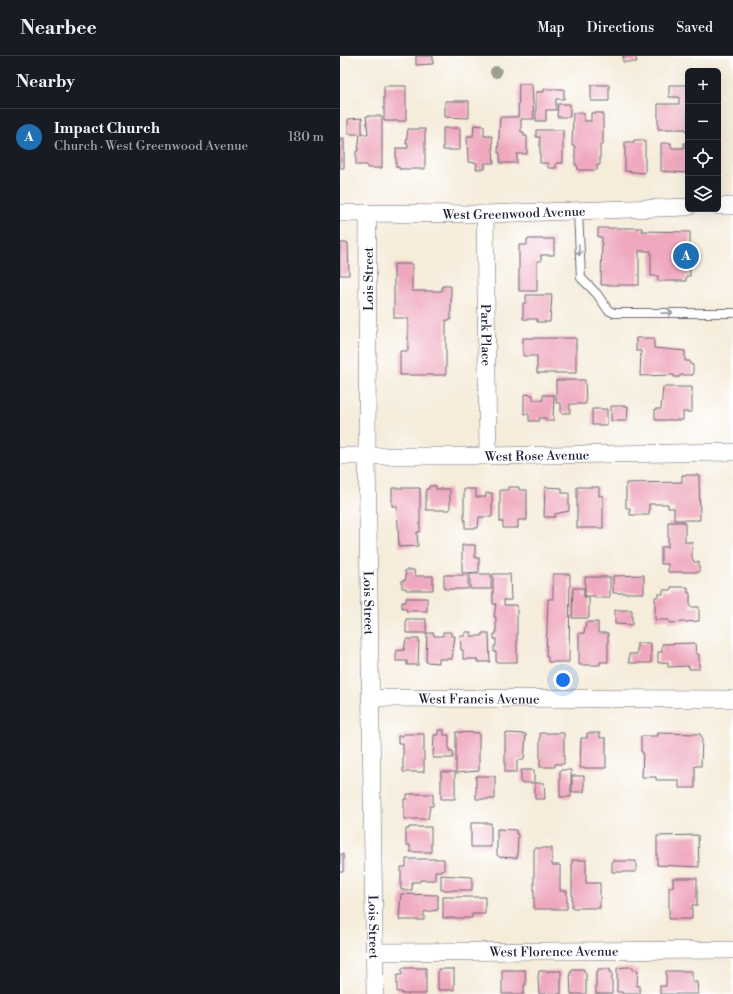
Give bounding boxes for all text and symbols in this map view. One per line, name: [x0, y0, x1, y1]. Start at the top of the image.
text: Nearbee: [20, 16, 97, 40]
text: Map: [537, 19, 565, 37]
text: Directions: [587, 19, 654, 37]
text: Saved: [676, 19, 713, 37]
map controls: [685, 68, 721, 212]
button: +: [685, 68, 721, 104]
text: Nearby: [16, 71, 75, 93]
button: −: [685, 104, 721, 140]
text: Impact Church: [54, 119, 160, 138]
text: A: [24, 129, 34, 145]
text: 180 m: [288, 129, 324, 145]
text: Church · West Greenwood Avenue: [54, 138, 248, 154]
button: locate: [685, 140, 721, 176]
button: layers: [685, 176, 721, 212]
street label: West Greenwood Avenue: [441, 204, 586, 223]
pin: A: [673, 241, 699, 271]
one-way arrow: [576, 243, 583, 256]
street label: Lois Street: [361, 247, 377, 311]
street label: Park Place: [477, 304, 494, 367]
one-way arrow: [660, 309, 673, 317]
street label: West Rose Avenue: [484, 447, 590, 465]
street label: Lois Street: [360, 571, 377, 635]
your location: [553, 670, 573, 690]
street label: West Francis Avenue: [417, 691, 540, 707]
street label: Lois Street: [365, 895, 381, 959]
street label: West Florence Avenue: [488, 944, 619, 960]

